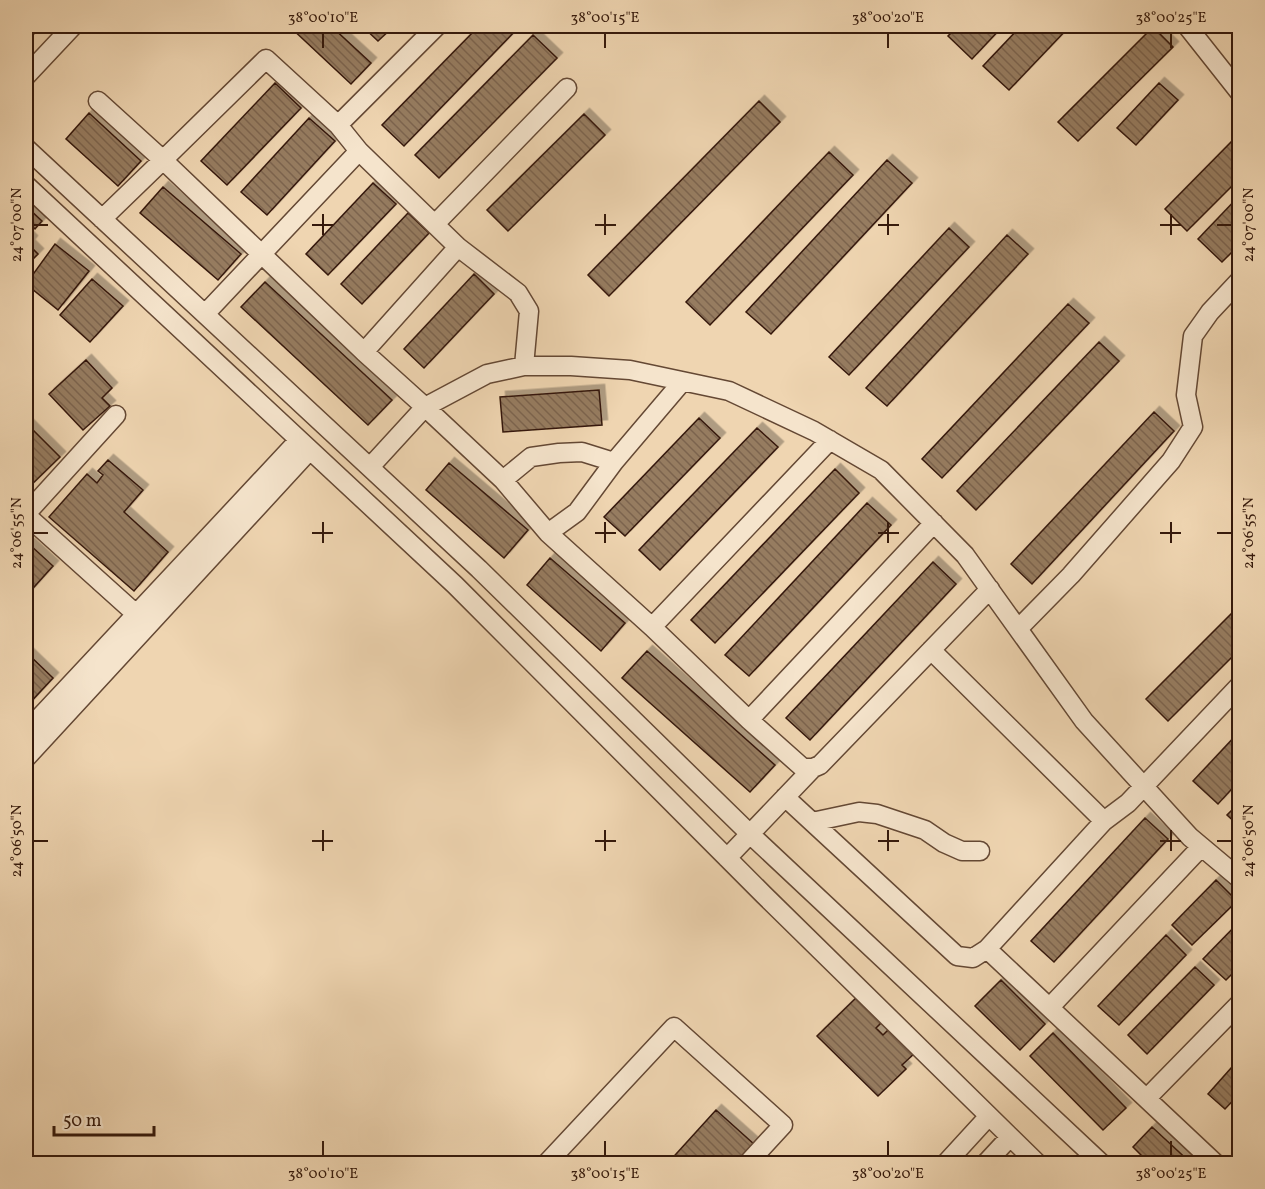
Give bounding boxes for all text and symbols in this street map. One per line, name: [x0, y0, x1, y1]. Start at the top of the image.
text: 38°00'10"E: [288, 8, 358, 29]
text: 38°00'15"E: [571, 8, 639, 29]
text: 38°00'20"E: [852, 8, 924, 29]
text: 38°00'25"E: [1136, 8, 1206, 29]
text: 24°07'00"N: [7, 188, 28, 262]
text: 24°07'00"N: [1239, 188, 1260, 262]
text: 24°06'55"N: [7, 497, 28, 569]
text: 24°06'55"N: [1239, 497, 1260, 569]
text: 24°06'50"N: [7, 804, 28, 878]
text: 24°06'50"N: [1239, 804, 1260, 878]
scale bar: [54, 1099, 154, 1137]
text: 50 m: [63, 1109, 102, 1134]
text: 38°00'10"E: [288, 1164, 358, 1185]
text: 38°00'15"E: [571, 1164, 639, 1185]
text: 38°00'20"E: [852, 1164, 924, 1185]
text: 38°00'25"E: [1136, 1164, 1206, 1185]

